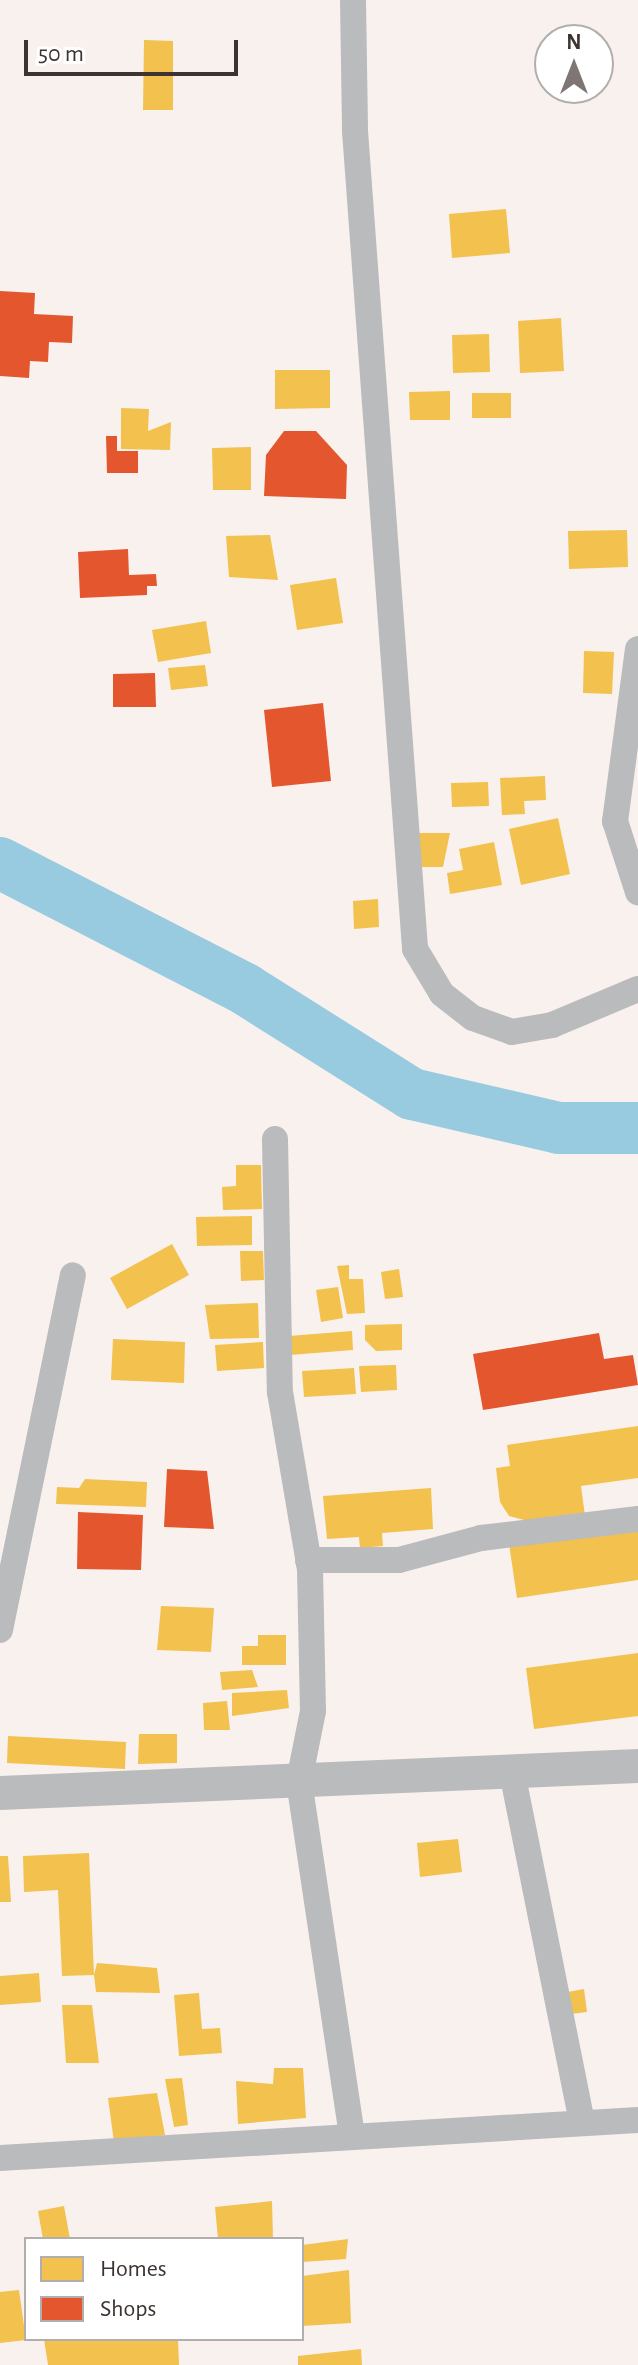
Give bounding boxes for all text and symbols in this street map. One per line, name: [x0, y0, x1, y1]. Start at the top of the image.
scale bar: [28, 24, 242, 74]
north arrow: [534, 24, 614, 104]
text: N: [566, 31, 582, 53]
text: 50 m: [38, 42, 84, 66]
legend: [24, 2237, 304, 2341]
text: Homes: [100, 2257, 167, 2281]
text: Shops: [100, 2297, 156, 2321]

